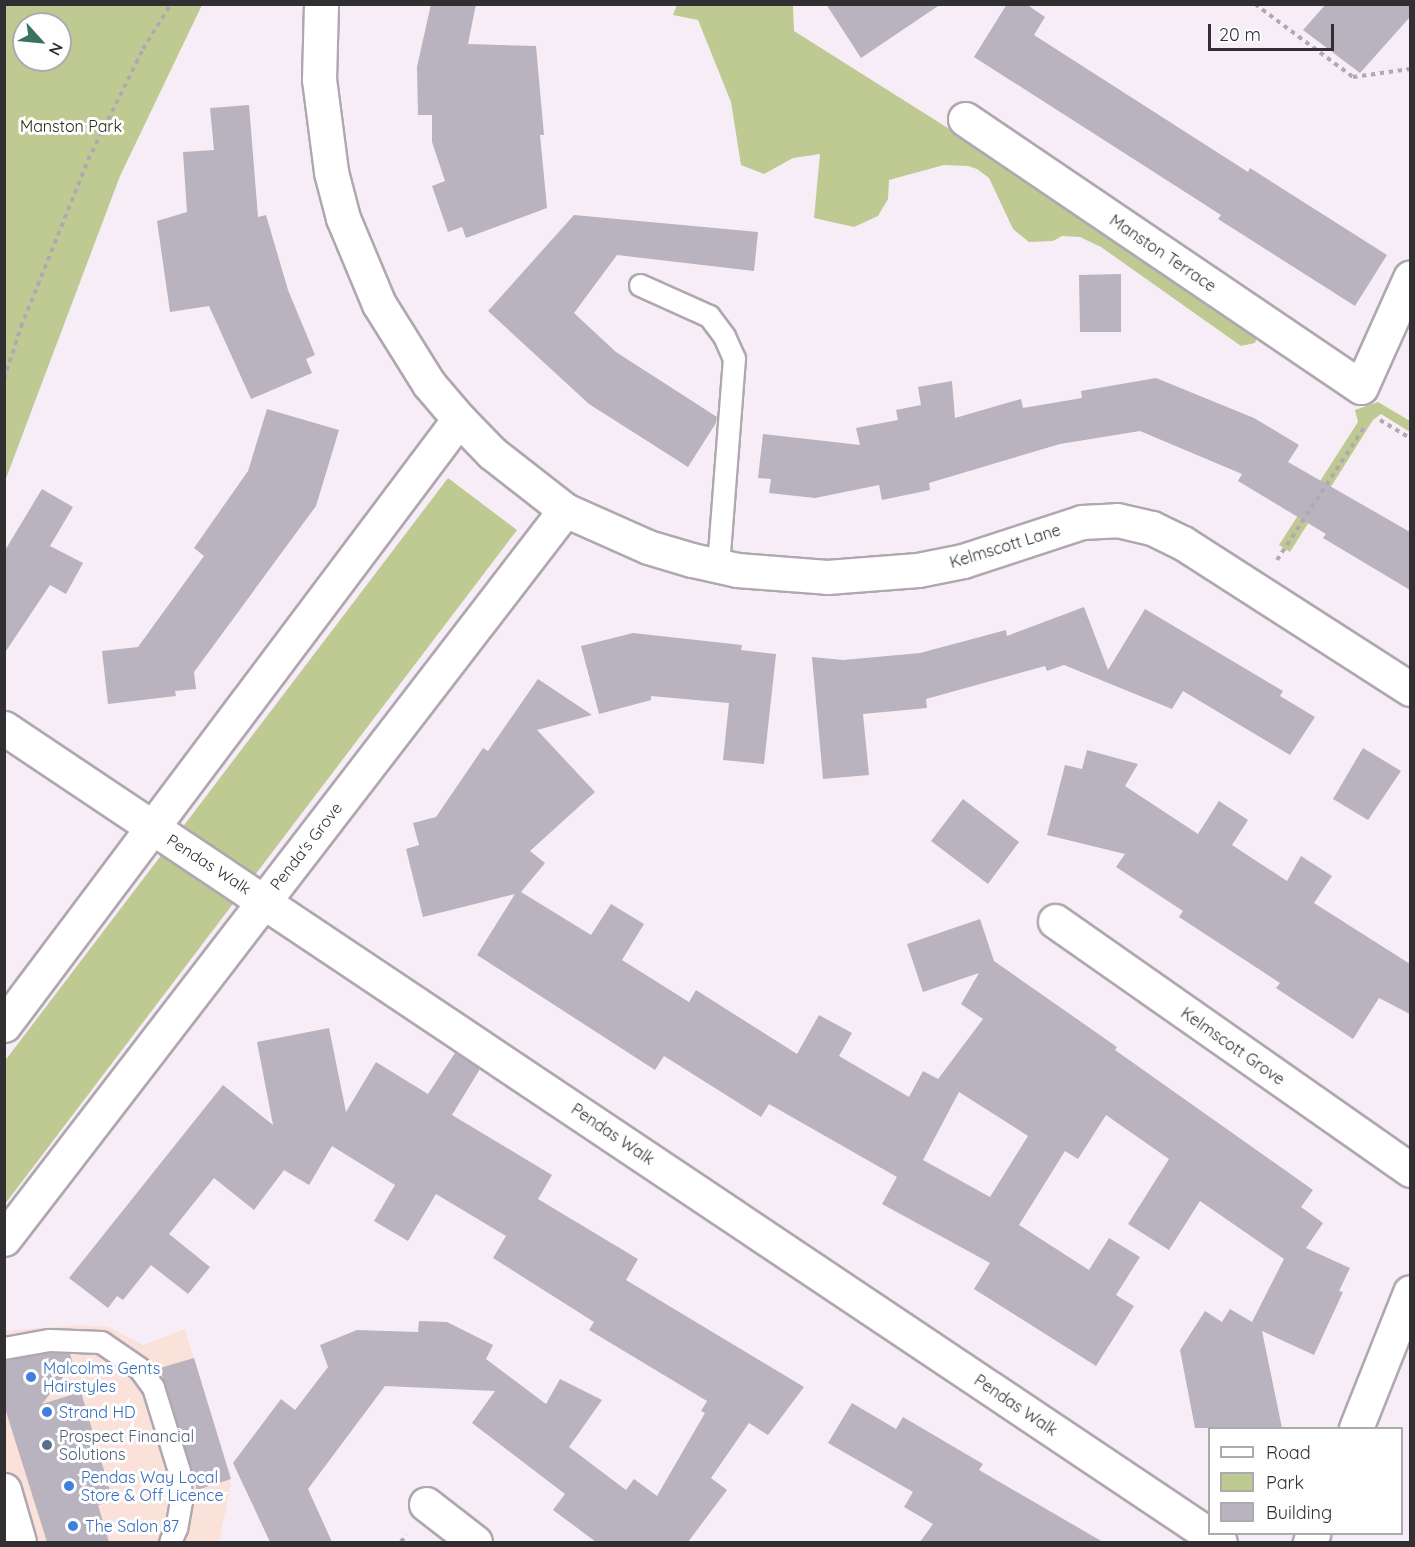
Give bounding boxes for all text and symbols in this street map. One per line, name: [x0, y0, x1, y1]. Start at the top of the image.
north arrow: [12, 12, 72, 72]
scale bar: [1211, 12, 1337, 50]
text: 20 m: [1219, 23, 1261, 46]
text: N: [45, 39, 68, 59]
park label: Manston Park: [20, 116, 122, 136]
street label: Manston Terrace: [1106, 210, 1220, 296]
street label: Kelmscott Lane: [947, 520, 1063, 572]
street label: Penda's Grove: [266, 798, 346, 894]
street label: Pendas Walk: [163, 830, 255, 898]
street label: Kelmscott Grove: [1177, 1003, 1289, 1089]
street label: Pendas Walk: [568, 1099, 658, 1169]
place label: Malcolms Gents Hairstyles: [43, 1358, 160, 1396]
marker: Malcolms Gents Hairstyles: [24, 1370, 38, 1384]
street label: Pendas Walk: [971, 1370, 1061, 1440]
place label: Strand HD: [59, 1402, 135, 1422]
marker: Strand HD: [40, 1405, 54, 1419]
place label: Prospect Financial Solutions: [59, 1426, 194, 1464]
legend: [1208, 1427, 1403, 1535]
marker: Prospect Financial Solutions: [40, 1438, 54, 1452]
text: Road: [1266, 1441, 1311, 1464]
place label: Pendas Way Local Store & Off Licence: [81, 1467, 223, 1505]
text: Park: [1266, 1471, 1304, 1494]
marker: Pendas Way Local Store & Off Licence: [62, 1479, 76, 1493]
text: Building: [1266, 1501, 1332, 1524]
place label: The Salon 87: [85, 1516, 179, 1536]
marker: The Salon 87: [66, 1519, 80, 1533]

